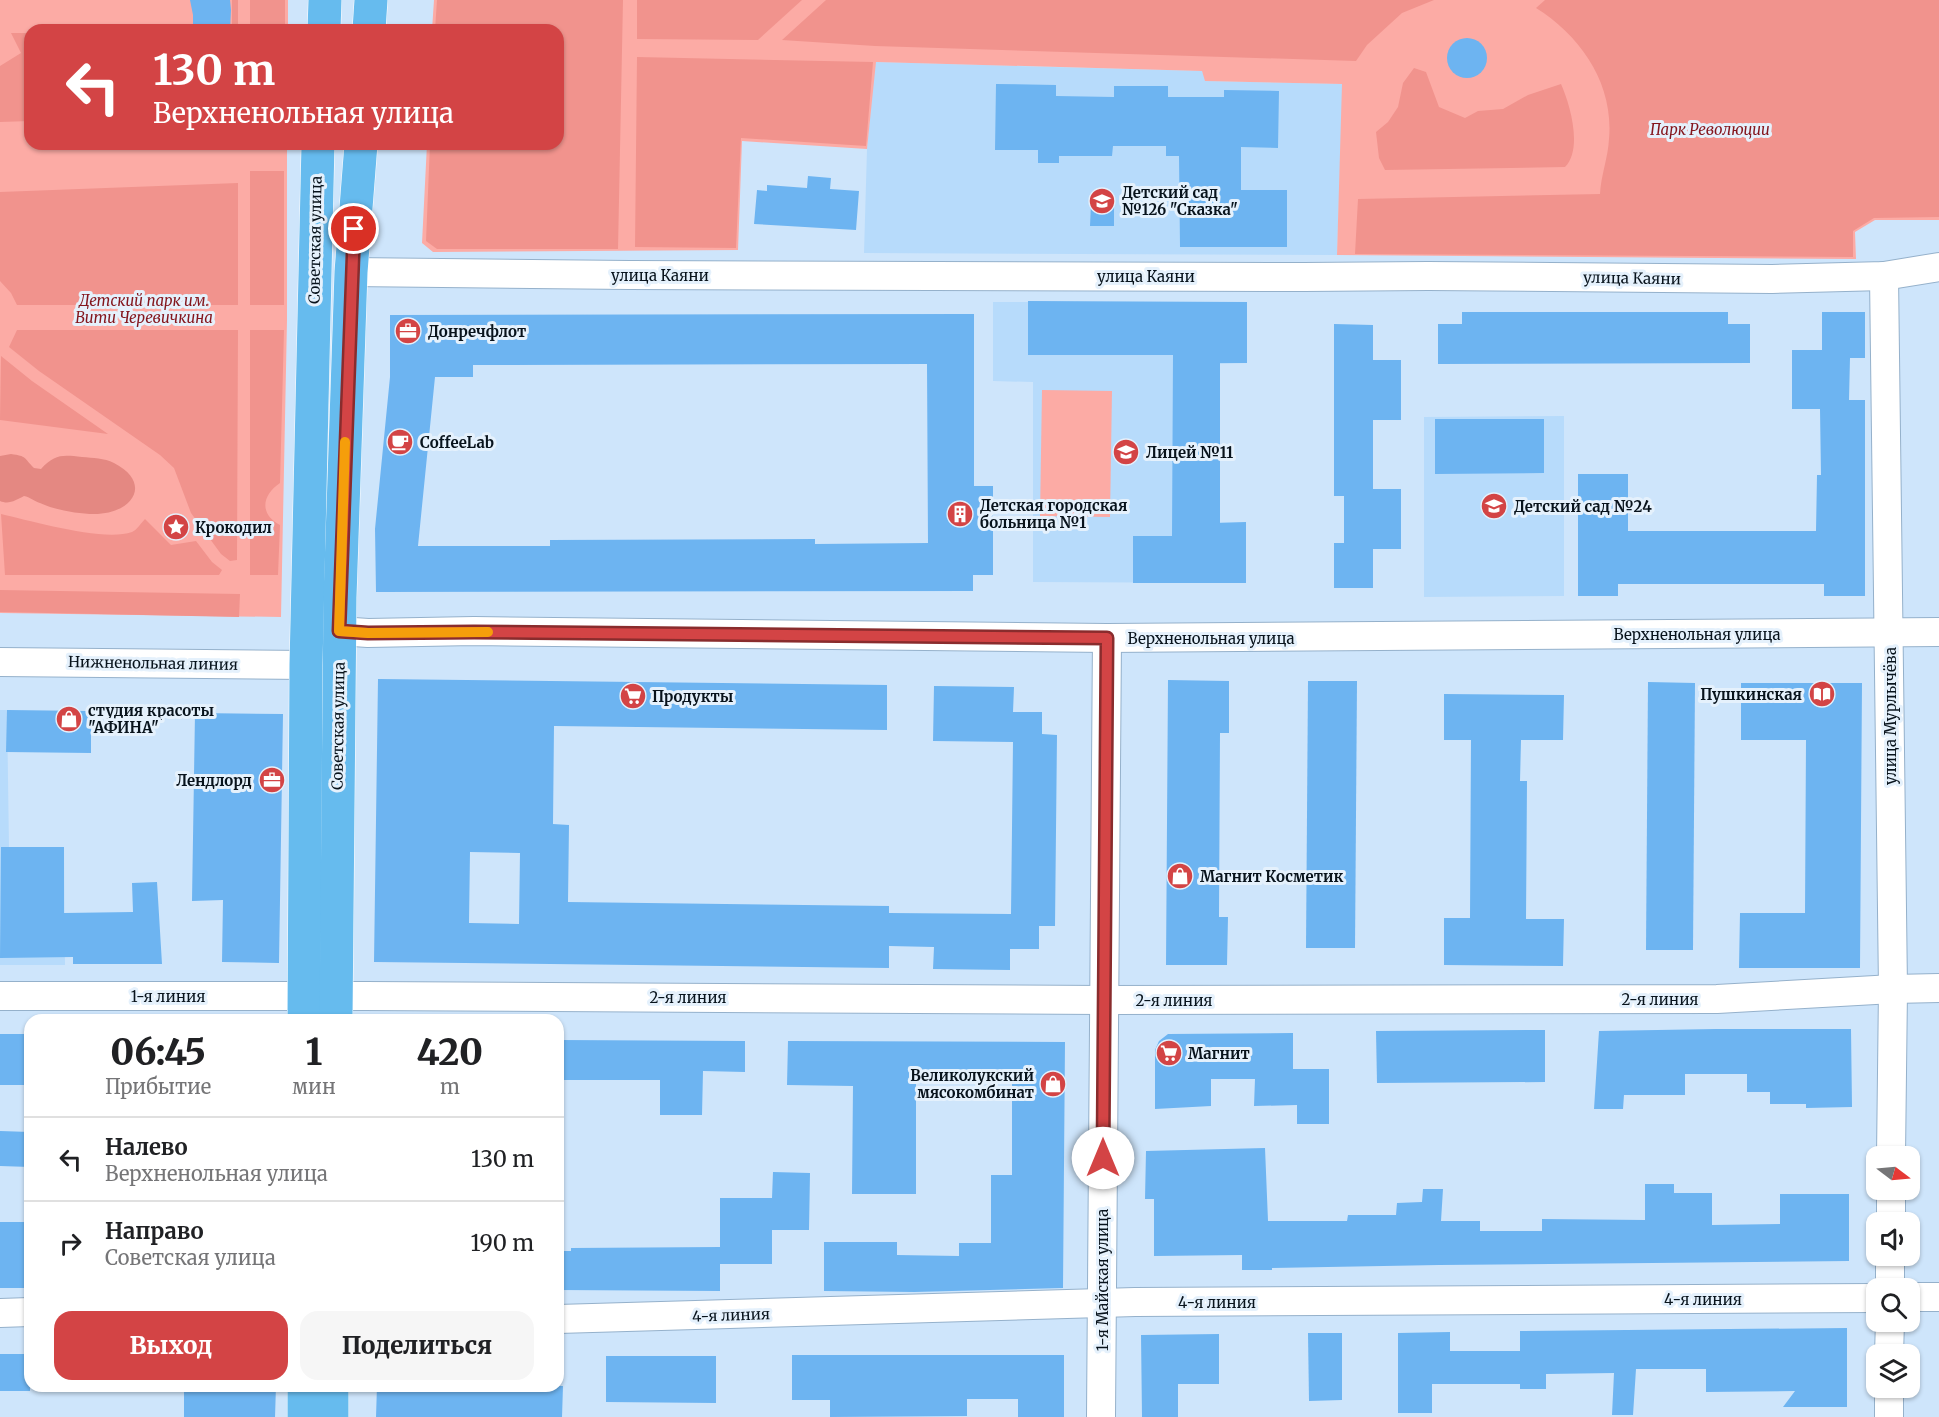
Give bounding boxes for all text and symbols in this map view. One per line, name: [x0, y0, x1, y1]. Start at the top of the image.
text: 130 m: [153, 44, 275, 96]
icon: left: [54, 48, 132, 126]
text: Верхненольная улица: [153, 96, 454, 130]
park label: Парк Революции: [1650, 120, 1770, 139]
street label: Советская улица: [304, 176, 326, 304]
place label: Детский сад №126 "Сказка": [1122, 183, 1238, 219]
school or university icon: Детский сад №126 "Сказка": [1087, 186, 1117, 216]
pin: [328, 203, 379, 254]
icon: arrive: [337, 212, 370, 245]
street label: улица Каяни: [611, 266, 709, 285]
street label: улица Каяни: [1097, 267, 1195, 286]
street label: улица Каяни: [1583, 268, 1681, 288]
park label: Детский парк им. Вити Черевичкина: [75, 291, 213, 327]
office icon: Донречфлот: [393, 316, 423, 346]
place label: Донречфлот: [428, 322, 526, 341]
cafe icon: CoffeeLab: [385, 427, 415, 457]
place label: CoffeeLab: [420, 433, 494, 452]
school or university icon: Лицей №11: [1111, 437, 1141, 467]
place label: Лицей №11: [1146, 443, 1233, 462]
school or university icon: Детский сад №24: [1479, 491, 1509, 521]
place label: Детская городская больница №1: [980, 496, 1127, 532]
place label: Детский сад №24: [1514, 497, 1652, 516]
building icon: Детская городская больница №1: [945, 499, 975, 529]
place icon: Крокодил: [161, 512, 191, 542]
place label: Крокодил: [195, 518, 272, 537]
street label: Верхненольная улица: [1613, 625, 1781, 644]
street label: Верхненольная улица: [1127, 629, 1295, 648]
street label: улица Мурлычёва: [1881, 647, 1900, 785]
street label: Нижненольная линия: [68, 652, 238, 674]
street label: Советская улица: [327, 662, 349, 790]
library icon: Пушкинская: [1807, 679, 1837, 709]
supermarket icon: Продукты: [618, 681, 648, 711]
place label: Пушкинская: [1700, 685, 1802, 704]
place label: Продукты: [652, 687, 734, 706]
place label: студия красоты "АФИНА": [88, 701, 214, 737]
shop icon: студия красоты "АФИНА": [54, 704, 84, 734]
office icon: Лендлорд: [257, 765, 287, 795]
place label: Лендлорд: [176, 771, 252, 790]
shop icon: Магнит Косметик: [1165, 861, 1195, 891]
place label: Магнит Косметик: [1200, 867, 1344, 886]
street label: 1-я линия: [131, 987, 205, 1006]
street label: 2-я линия: [650, 988, 727, 1007]
street label: 2-я линия: [1622, 990, 1699, 1009]
street label: 2-я линия: [1136, 991, 1213, 1010]
text: 06:45: [110, 1030, 206, 1075]
text: 1: [305, 1030, 322, 1075]
text: 420: [417, 1030, 483, 1075]
supermarket icon: Магнит: [1154, 1038, 1184, 1068]
place label: Магнит: [1188, 1044, 1250, 1063]
place label: Великолукский мясокомбинат: [910, 1066, 1034, 1102]
shop icon: Великолукский мясокомбинат: [1038, 1069, 1068, 1099]
text: Прибытие: [105, 1074, 211, 1099]
text: мин: [292, 1074, 336, 1099]
text: m: [440, 1074, 460, 1099]
position arrow: [1071, 1126, 1135, 1190]
text: Налево: [105, 1133, 188, 1161]
icon: left: [54, 1143, 87, 1176]
text: 130 m: [471, 1145, 534, 1173]
north arrow: [1866, 1146, 1920, 1200]
map controls: [1866, 1146, 1920, 1398]
text: Верхненольная улица: [105, 1161, 328, 1186]
street label: 1-я Майская улица: [1093, 1209, 1112, 1351]
button: sound: [1866, 1212, 1920, 1266]
text: Направо: [105, 1217, 204, 1245]
icon: right: [54, 1227, 87, 1260]
text: 190 m: [471, 1229, 534, 1257]
text: Советская улица: [105, 1245, 276, 1270]
button: search: [1866, 1278, 1920, 1332]
street label: 4-я линия: [1664, 1290, 1742, 1309]
street label: 4-я линия: [1178, 1293, 1256, 1312]
street label: 4-я линия: [692, 1304, 770, 1326]
button: Выход: [54, 1311, 288, 1380]
button: Поделиться: [300, 1311, 534, 1380]
button: layers: [1866, 1344, 1920, 1398]

